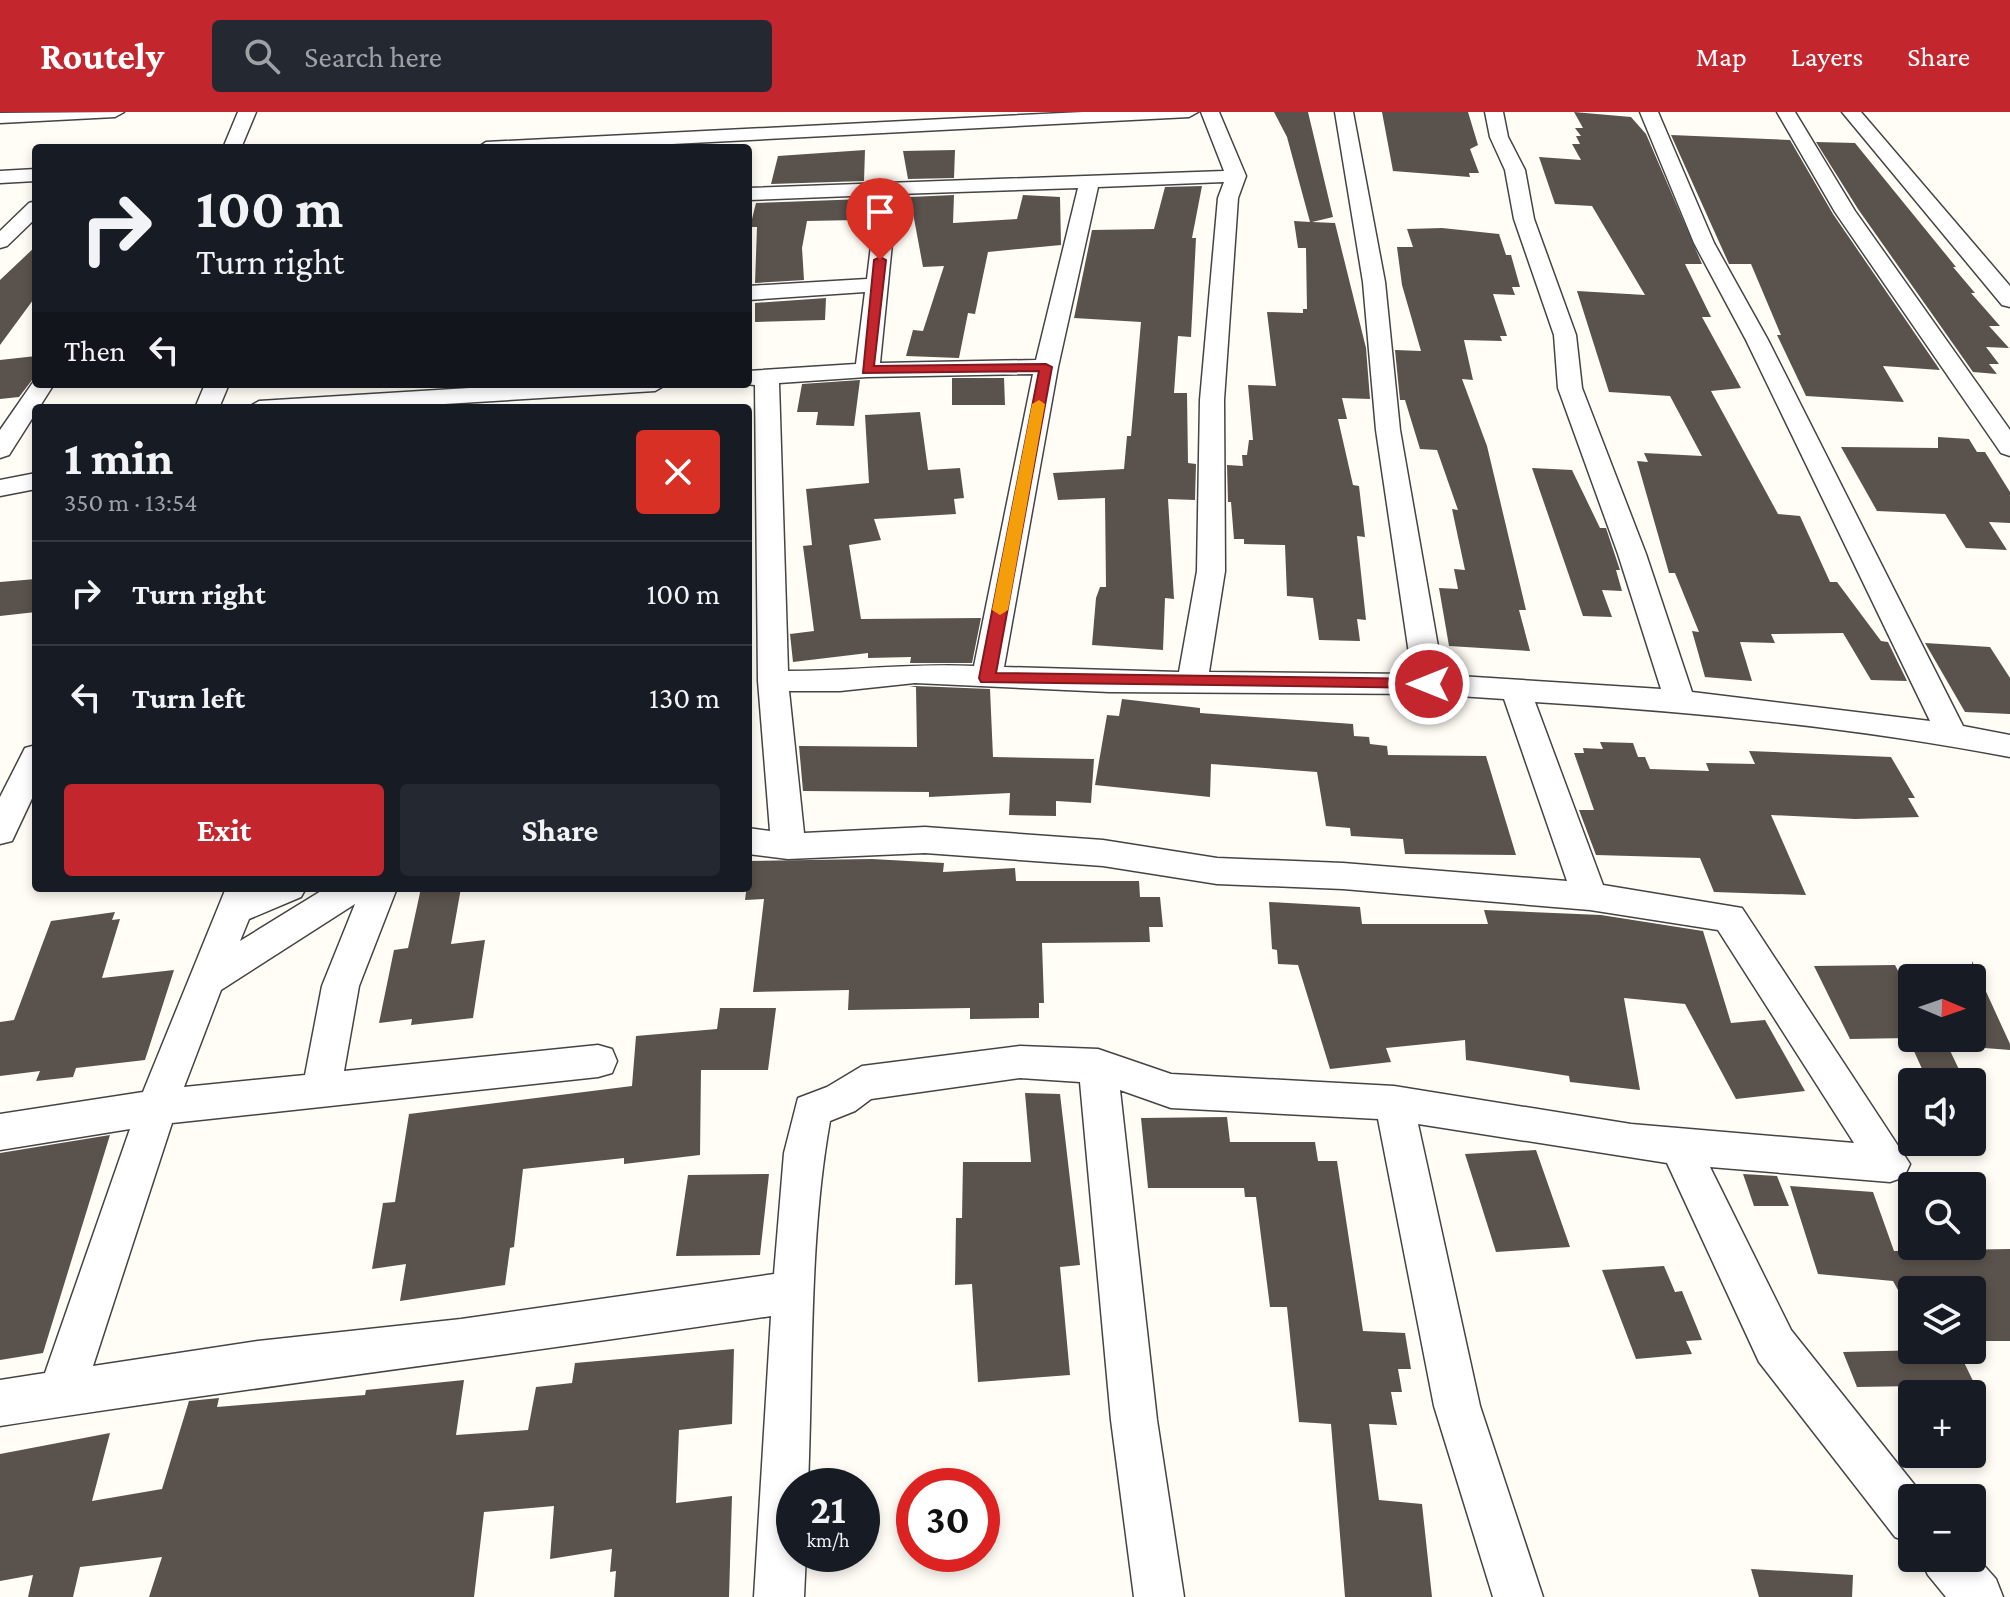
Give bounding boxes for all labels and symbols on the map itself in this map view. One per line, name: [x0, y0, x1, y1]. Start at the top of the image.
pin: [846, 178, 914, 260]
position arrow: [1387, 642, 1471, 726]
north arrow: [1898, 964, 1986, 1052]
speed limit sign: 30: [896, 1468, 1000, 1572]

